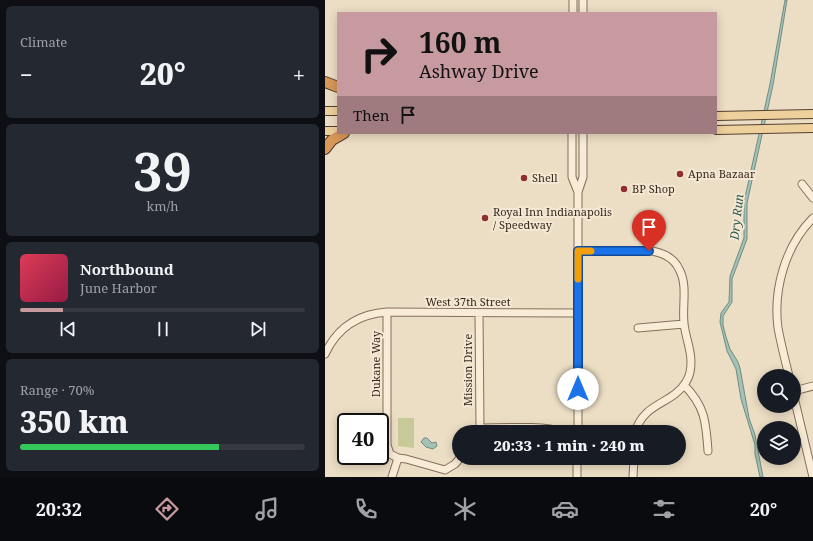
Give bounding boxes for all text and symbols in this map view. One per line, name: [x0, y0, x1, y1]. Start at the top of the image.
text: 160 m: [419, 23, 501, 61]
icon: right: [353, 28, 405, 80]
text: Climate: [20, 33, 67, 51]
text: 20°: [140, 53, 186, 94]
text: −: [20, 59, 33, 89]
text: +: [293, 59, 305, 89]
text: Ashway Drive: [419, 59, 539, 83]
icon: arrive: [397, 104, 419, 126]
text: Then: [353, 105, 389, 125]
text: 39: [133, 135, 192, 206]
place label: Apna Bazaar: [688, 166, 756, 181]
marker: Apna Bazaar: [675, 169, 685, 179]
place label: Shell: [532, 170, 558, 185]
marker: Shell: [519, 173, 529, 183]
place label: BP Shop: [632, 181, 675, 196]
marker: BP Shop: [619, 184, 629, 194]
water label: Dry Run: [726, 193, 747, 242]
text: km/h: [147, 197, 178, 215]
place label: Royal Inn Indianapolis / Speedway: [493, 204, 612, 232]
pin: [632, 210, 666, 251]
marker: Royal Inn Indianapolis / Speedway: [480, 213, 490, 223]
icon: arrive: [638, 216, 660, 238]
text: Northbound: [80, 259, 174, 279]
text: June Harbor: [80, 279, 157, 297]
street label: West 37th Street: [425, 294, 511, 309]
icon: previous: [57, 318, 79, 340]
icon: pause: [152, 318, 174, 340]
icon: next: [247, 318, 269, 340]
street label: Dukane Way: [368, 330, 383, 397]
street label: Mission Drive: [460, 334, 475, 406]
position arrow: [557, 368, 599, 410]
map controls: [757, 369, 801, 465]
button: search: [757, 369, 801, 413]
text: Range · 70%: [20, 381, 94, 399]
text: 350 km: [20, 401, 129, 442]
speed limit sign: 40: [337, 413, 389, 465]
button: layers: [757, 421, 801, 465]
text: 20:33 · 1 min · 240 m: [493, 435, 645, 455]
icon: directions: [153, 495, 181, 523]
icon: music: [253, 495, 281, 523]
icon: phone: [352, 495, 380, 523]
icon: climate: [451, 495, 479, 523]
icon: car: [551, 495, 579, 523]
icon: filters: [650, 495, 678, 523]
text: 20:32: [36, 497, 82, 521]
text: 20°: [750, 497, 777, 521]

